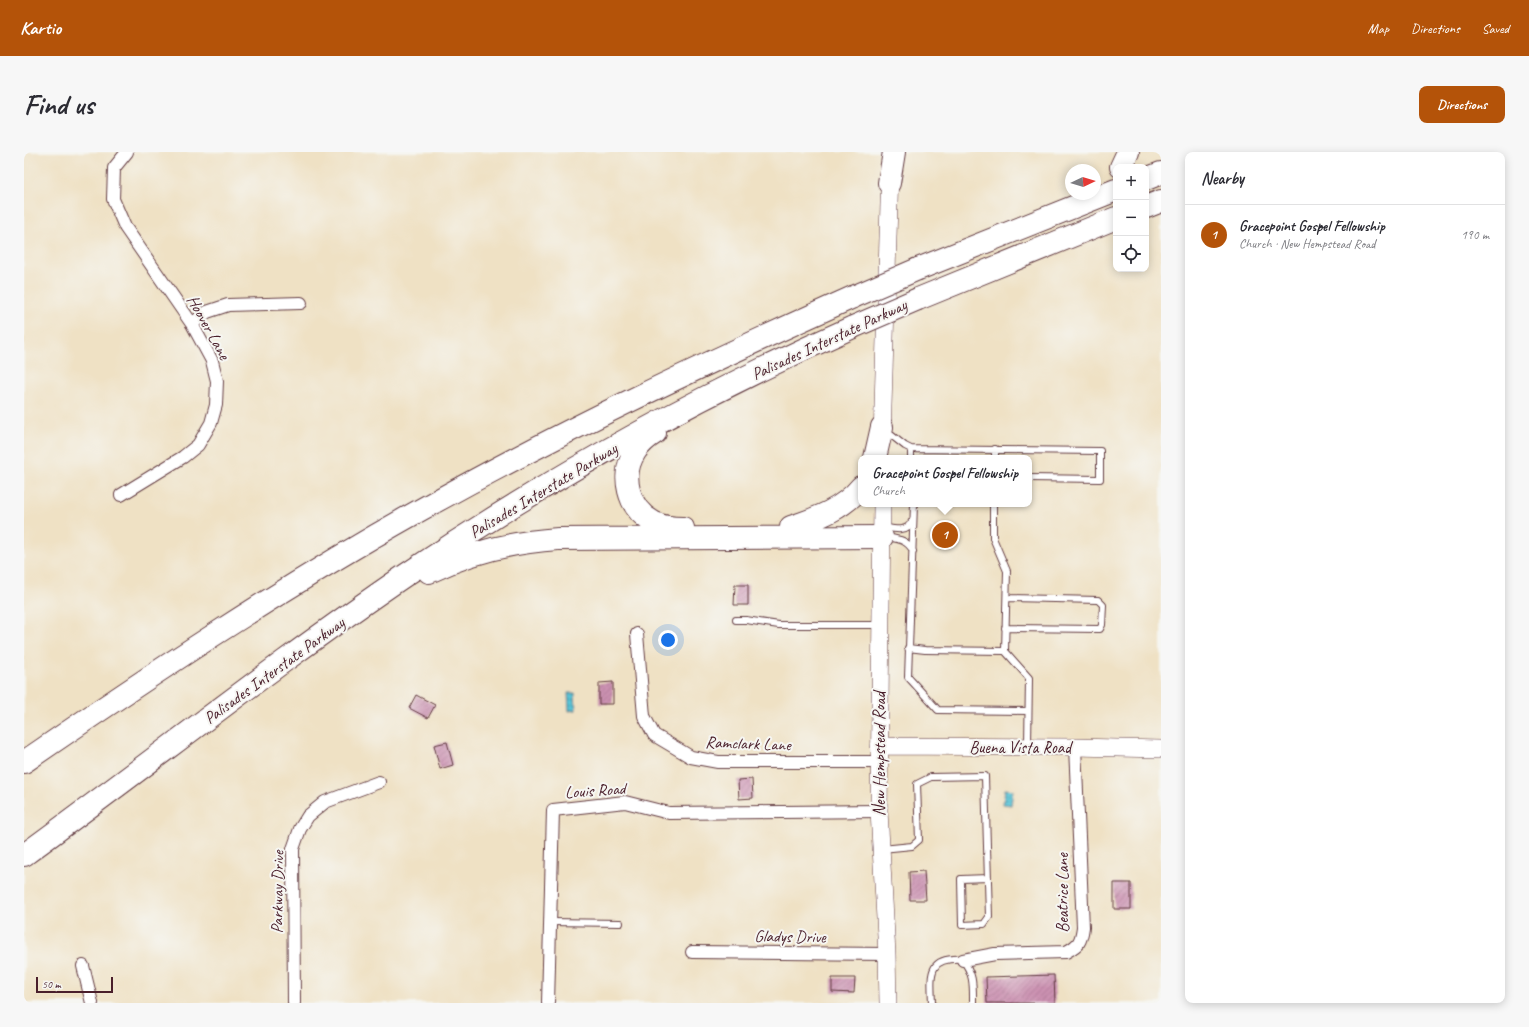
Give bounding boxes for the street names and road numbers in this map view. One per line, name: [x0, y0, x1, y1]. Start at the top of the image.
street label: Hoover Lane: [182, 291, 236, 365]
street label: Palisades Interstate Parkway: [748, 294, 911, 385]
street label: Palisades Interstate Parkway: [466, 437, 622, 543]
street label: Palisades Interstate Parkway: [200, 612, 350, 728]
street label: New Hempstead Road: [869, 689, 890, 816]
street label: Ramclark Lane: [705, 732, 792, 756]
street label: Buena Vista Road: [969, 737, 1073, 758]
street label: Louis Road: [564, 778, 629, 803]
street label: Parkway Drive: [266, 849, 289, 934]
street label: Beatrice Lane: [1052, 852, 1073, 933]
street label: Gladys Drive: [754, 925, 827, 948]

